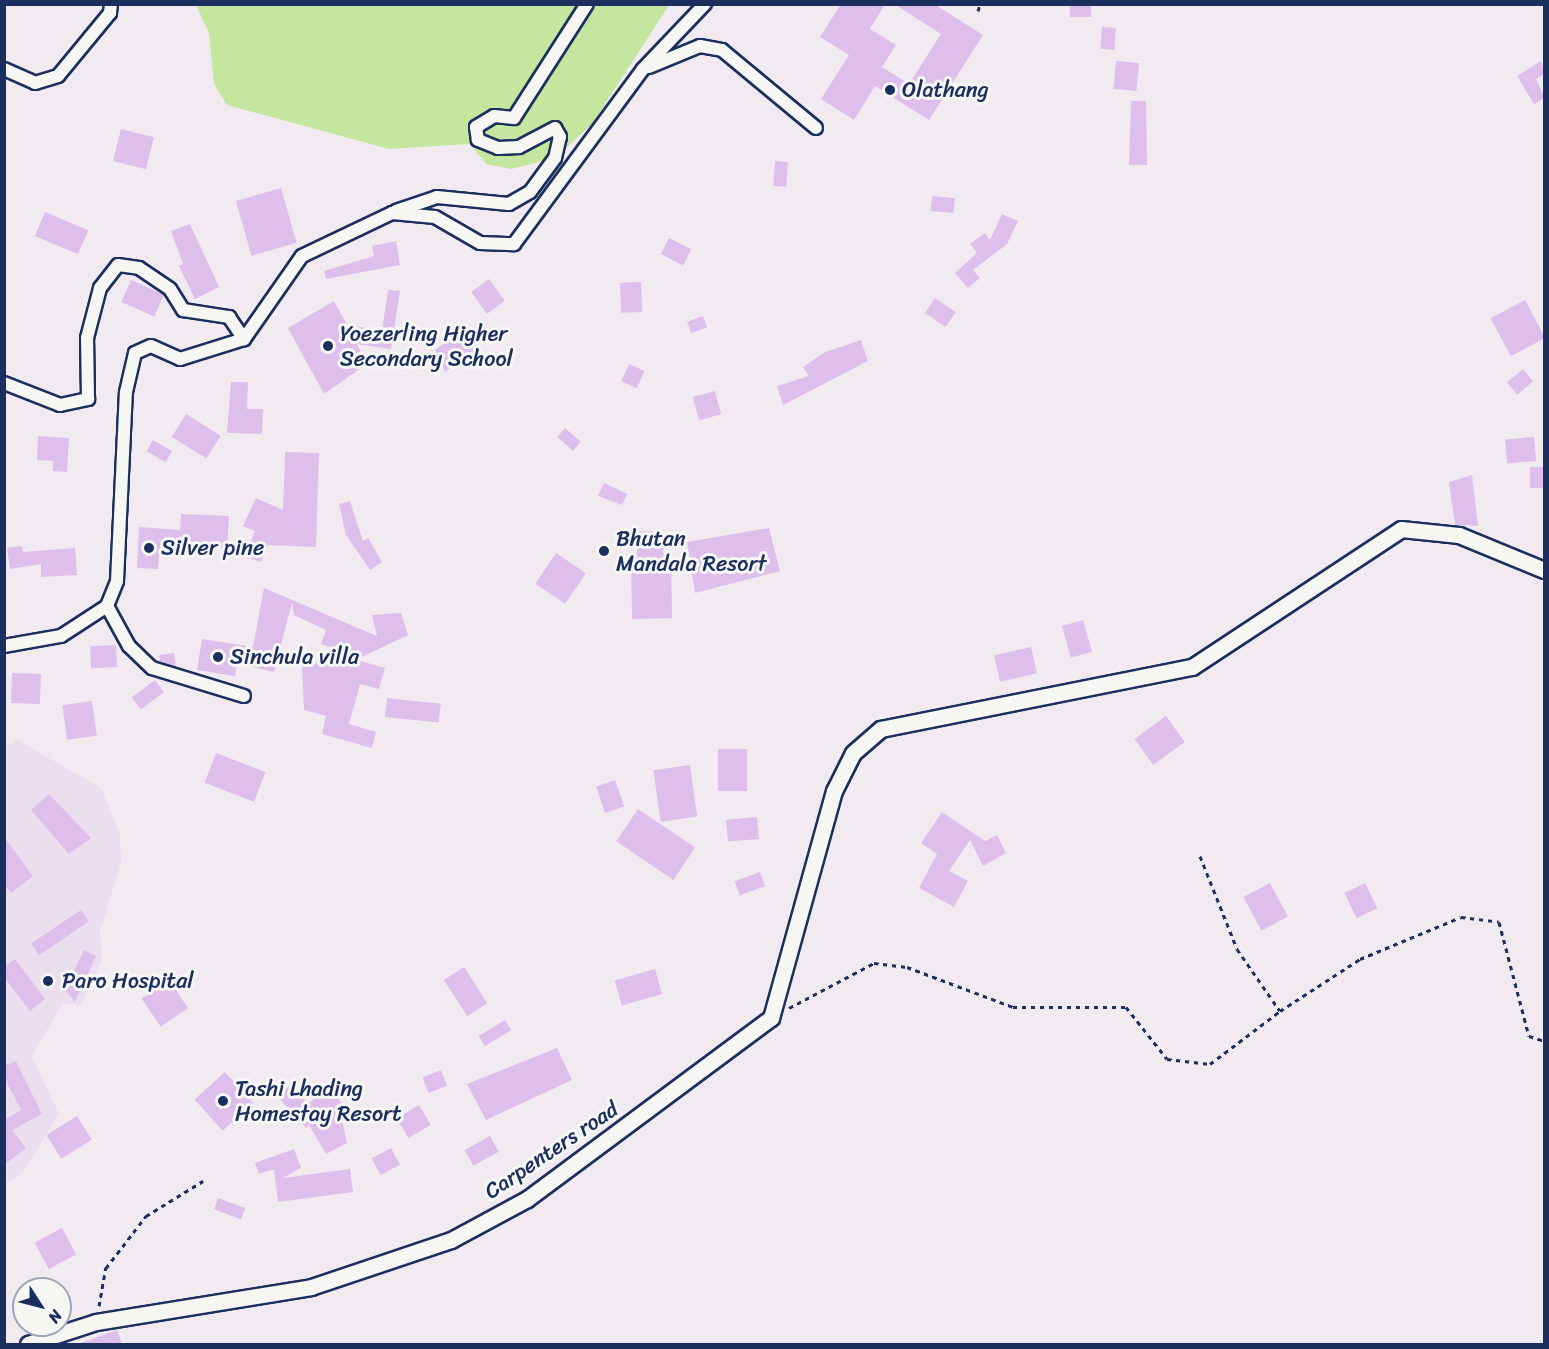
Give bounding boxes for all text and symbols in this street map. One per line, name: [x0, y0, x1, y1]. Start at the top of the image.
place label: Olathang: [902, 77, 989, 103]
marker: Olathang: [883, 83, 897, 97]
place label: Yoezerling Higher Secondary School: [340, 320, 513, 372]
marker: Yoezerling Higher Secondary School: [321, 339, 335, 353]
place label: Bhutan Mandala Resort: [616, 525, 766, 576]
place label: Silver pine: [161, 535, 264, 561]
marker: Silver pine: [142, 541, 156, 555]
marker: Bhutan Mandala Resort: [597, 544, 611, 558]
place label: Sinchula villa: [230, 644, 359, 670]
marker: Sinchula villa: [211, 650, 225, 664]
place label: Paro Hospital: [62, 968, 193, 994]
marker: Paro Hospital: [39, 972, 57, 990]
place label: Tashi Lhading Homestay Resort: [235, 1075, 401, 1126]
marker: Tashi Lhading Homestay Resort: [216, 1094, 230, 1108]
street label: Carpenters road: [479, 1096, 623, 1204]
north arrow: [12, 1277, 72, 1337]
text: N: [40, 1304, 70, 1330]

